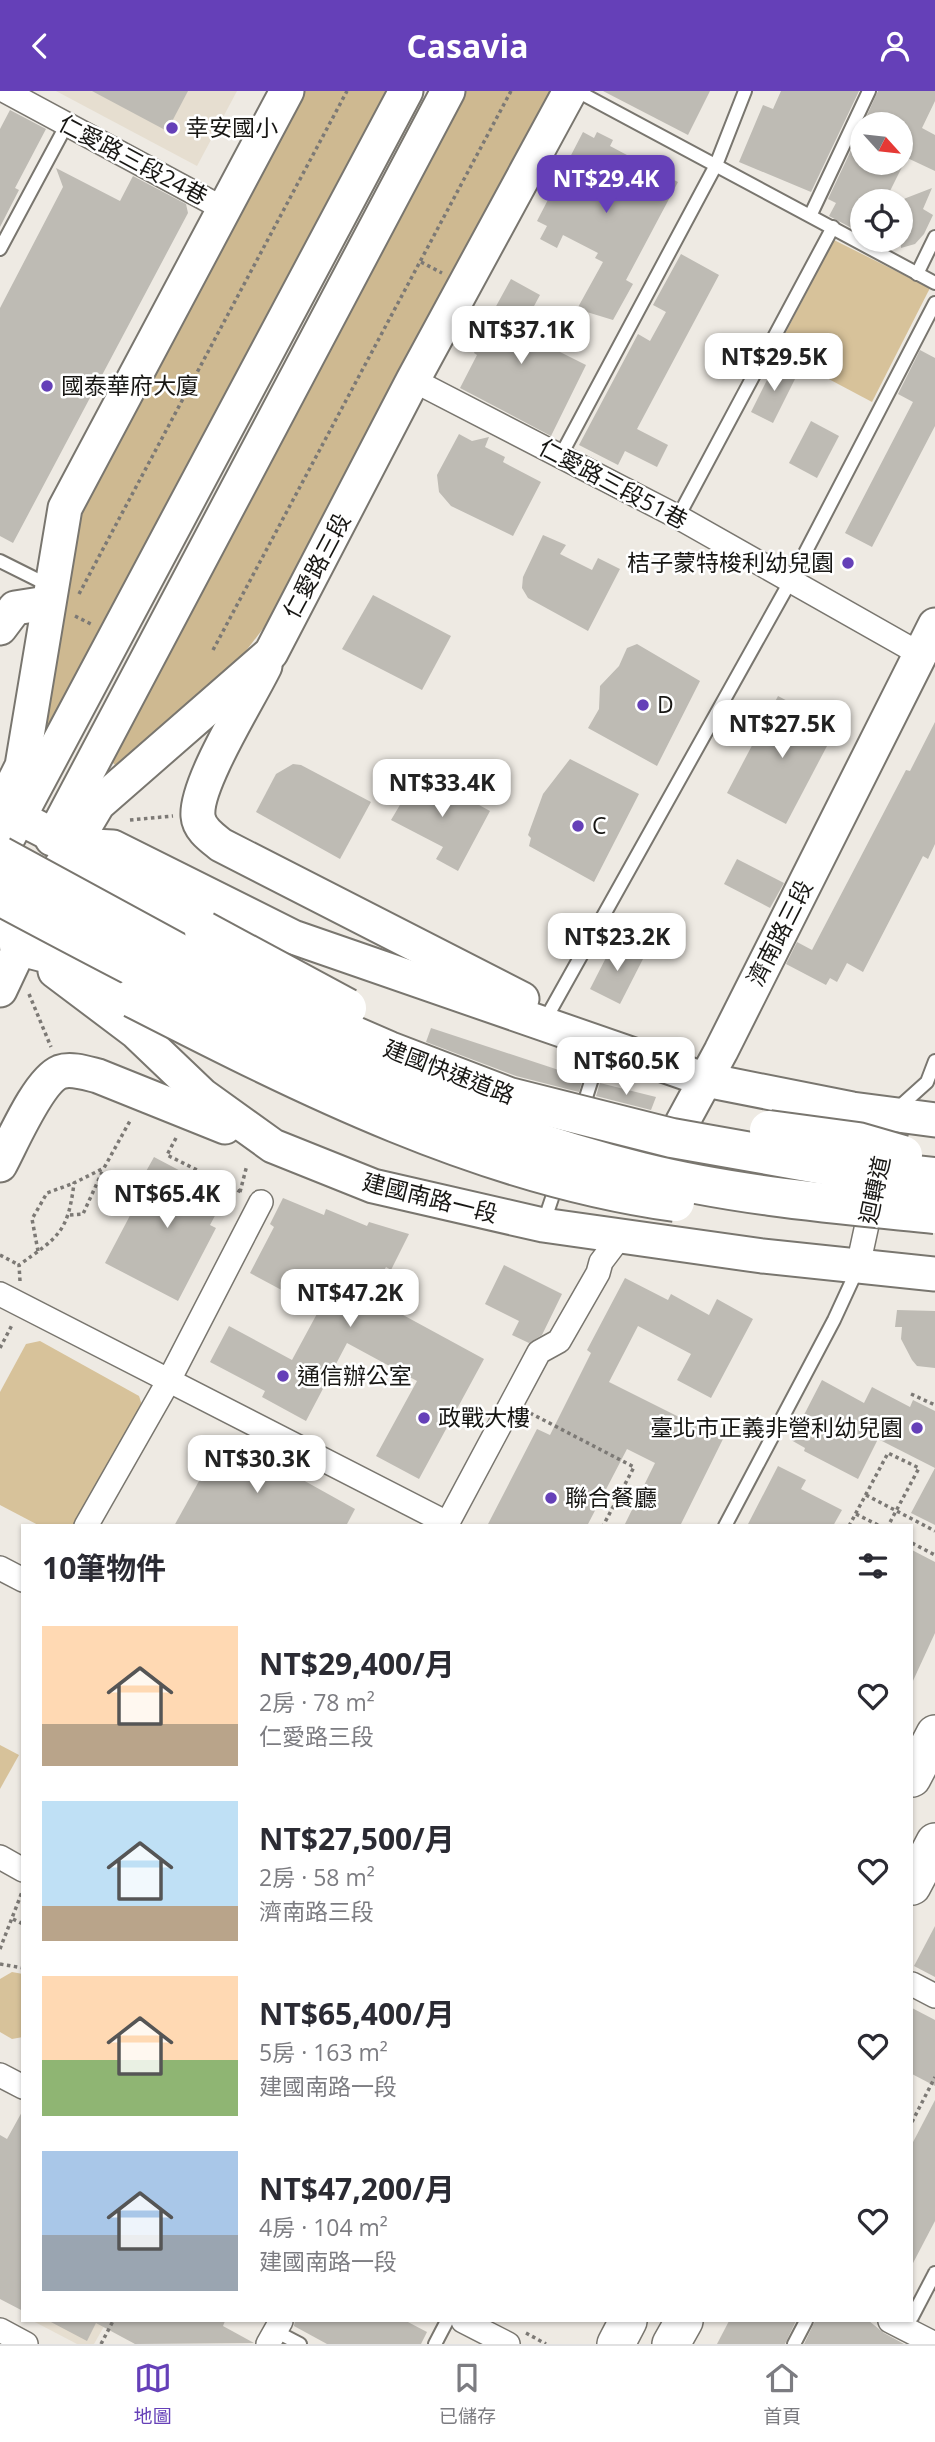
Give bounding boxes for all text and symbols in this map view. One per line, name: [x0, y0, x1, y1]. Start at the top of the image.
text: Casavia: [406, 24, 529, 67]
icon: back: [21, 27, 59, 65]
icon: person: [876, 27, 914, 65]
street label: 仁愛路三段24巷: [53, 106, 214, 212]
place label: 幸安國小: [186, 111, 278, 143]
north arrow: [850, 112, 914, 175]
map controls: [850, 112, 913, 252]
marker: 幸安國小: [164, 120, 180, 136]
pin: NT$29.4K: [534, 155, 678, 215]
text: NT$29.4K: [553, 162, 659, 194]
button: locate: [850, 189, 913, 252]
pin: NT$37.1K: [449, 307, 593, 366]
text: NT$37.1K: [468, 313, 574, 345]
pin: NT$29.5K: [702, 334, 846, 393]
text: NT$29.5K: [721, 340, 827, 372]
place label: 國泰華府大廈: [61, 369, 199, 401]
marker: 國泰華府大廈: [39, 378, 55, 394]
street label: 仁愛路三段51巷: [533, 430, 694, 536]
street label: 仁愛路三段: [275, 507, 357, 624]
place label: 桔子蒙特梭利幼兒園: [627, 546, 834, 578]
marker: 桔子蒙特梭利幼兒園: [840, 555, 856, 571]
place label: D: [657, 688, 674, 720]
marker: D: [635, 697, 651, 713]
pin: NT$27.5K: [710, 701, 854, 760]
text: NT$27.5K: [729, 707, 835, 739]
pin: NT$33.4K: [370, 759, 514, 819]
text: NT$33.4K: [389, 766, 495, 798]
place label: C: [592, 809, 607, 841]
marker: C: [570, 818, 586, 834]
street label: 濟南路三段: [739, 874, 819, 991]
pin: NT$23.2K: [545, 913, 689, 973]
text: NT$23.2K: [564, 920, 670, 952]
street label: 建國快速道路: [379, 1031, 520, 1111]
pin: NT$60.5K: [554, 1037, 698, 1097]
text: NT$60.5K: [573, 1044, 679, 1076]
street label: 迴轉道: [851, 1153, 897, 1227]
street label: 建國南路一段: [359, 1165, 501, 1229]
pin: NT$65.4K: [95, 1171, 239, 1230]
text: NT$65.4K: [114, 1177, 220, 1209]
pin: NT$47.2K: [278, 1269, 422, 1329]
text: NT$47.2K: [297, 1276, 403, 1308]
place label: 通信辦公室: [297, 1359, 412, 1391]
marker: 通信辦公室: [275, 1368, 291, 1384]
place label: 政戰大樓: [438, 1401, 530, 1433]
marker: 政戰大樓: [416, 1410, 432, 1426]
place label: 臺北市正義非營利幼兒園: [650, 1411, 903, 1443]
marker: 臺北市正義非營利幼兒園: [909, 1420, 925, 1436]
pin: NT$30.3K: [185, 1435, 329, 1495]
text: NT$30.3K: [204, 1442, 310, 1474]
place label: 聯合餐廳: [565, 1481, 657, 1513]
marker: 聯合餐廳: [543, 1490, 559, 1506]
text: 10筆物件: [42, 1547, 166, 1588]
icon: filters: [854, 1547, 892, 1585]
text: NT$29,400/月: [259, 1643, 455, 1684]
icon: home: [98, 1654, 182, 1738]
icon: heart: [854, 1677, 892, 1715]
text: 2房 · 78 m²: [259, 1686, 375, 1718]
text: 仁愛路三段: [259, 1720, 374, 1752]
text: NT$27,500/月: [259, 1818, 455, 1859]
icon: home: [98, 1829, 182, 1913]
icon: heart: [854, 1852, 892, 1890]
text: 2房 · 58 m²: [259, 1861, 375, 1893]
text: 濟南路三段: [259, 1895, 374, 1927]
text: NT$65,400/月: [259, 1993, 455, 2034]
icon: home: [98, 2004, 182, 2088]
icon: heart: [854, 2027, 892, 2065]
text: 5房 · 163 m²: [259, 2036, 388, 2068]
text: 建國南路一段: [259, 2070, 397, 2102]
text: NT$47,200/月: [259, 2168, 455, 2209]
icon: home: [98, 2179, 182, 2263]
icon: heart: [854, 2202, 892, 2240]
text: 4房 · 104 m²: [259, 2211, 388, 2243]
text: 建國南路一段: [259, 2245, 397, 2277]
tab: 地圖: [134, 2359, 172, 2429]
tab: 已儲存: [439, 2359, 496, 2429]
tab: 首頁: [763, 2359, 801, 2429]

